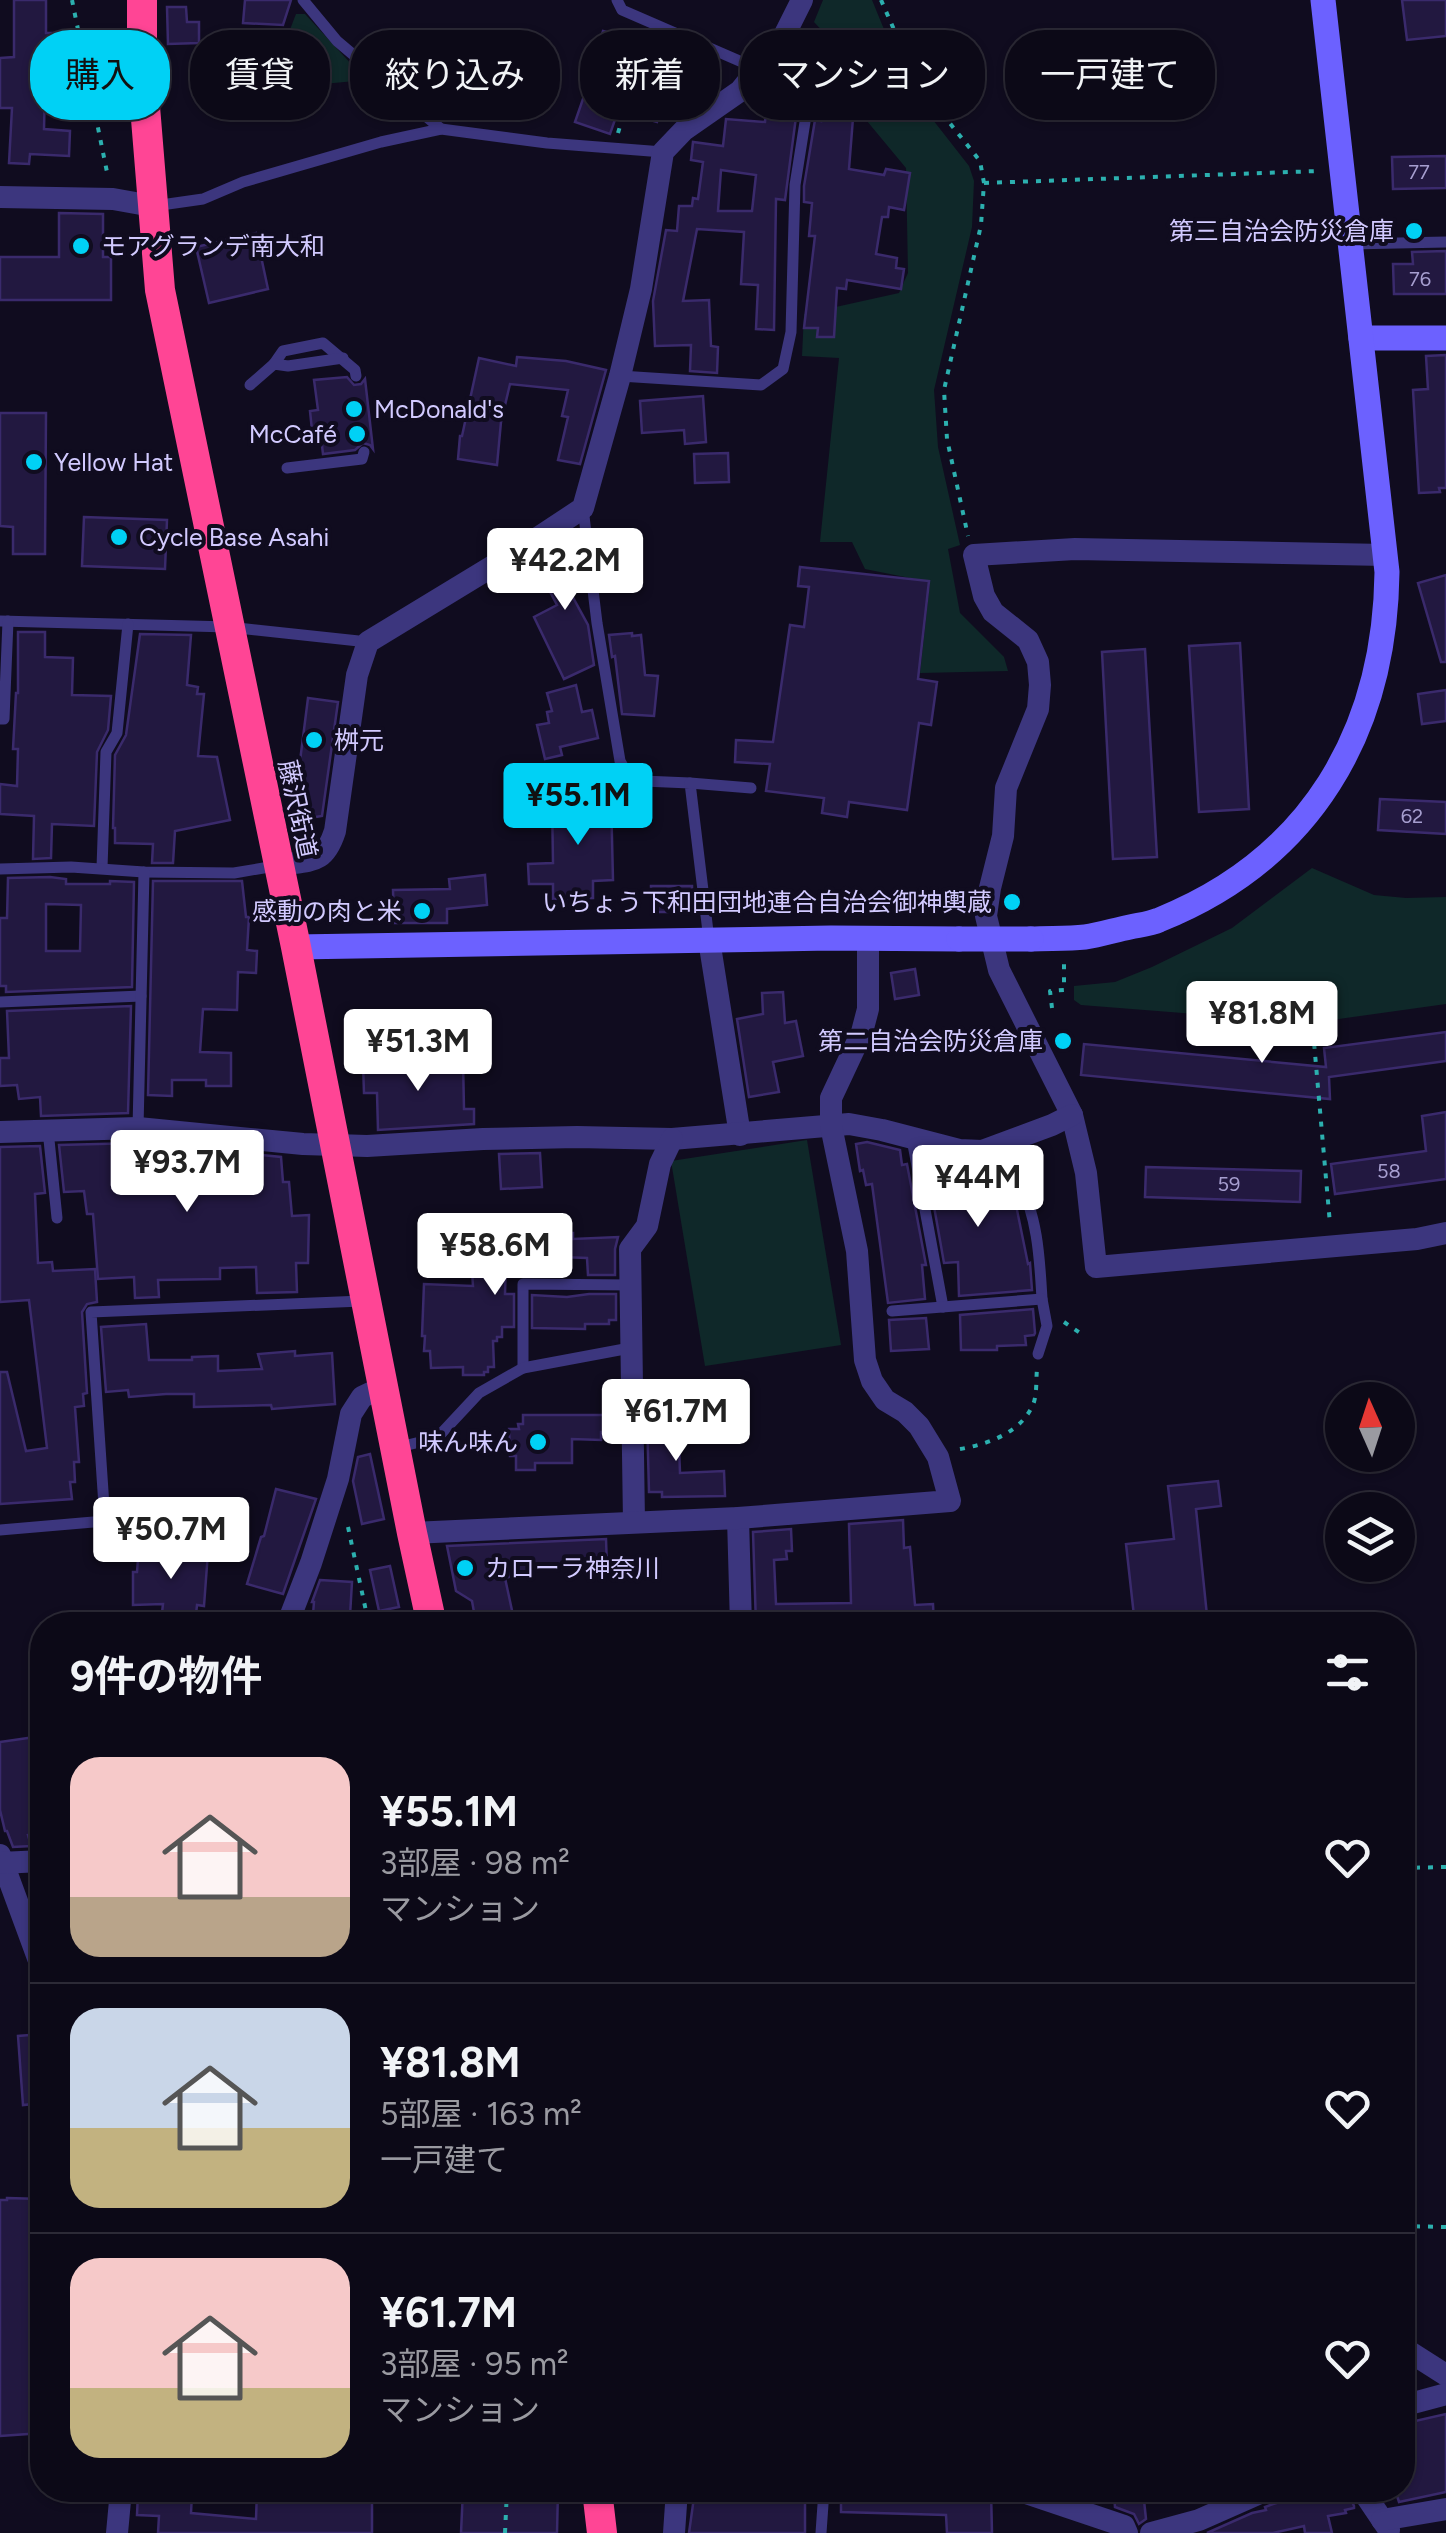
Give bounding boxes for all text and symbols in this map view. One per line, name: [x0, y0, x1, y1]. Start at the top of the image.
chip: 購入: [30, 30, 170, 120]
chip: 賃貸: [190, 30, 330, 120]
chip: 絞り込み: [350, 30, 560, 120]
chip: 新着: [580, 30, 720, 120]
chip: マンション: [740, 30, 985, 120]
chip: 一戸建て: [1005, 30, 1215, 120]
house number: 77: [1408, 160, 1430, 184]
place label: 第三自治会防災倉庫: [1169, 216, 1394, 246]
marker: 第三自治会防災倉庫: [1403, 220, 1425, 242]
place label: モアグランデ南大和: [101, 231, 325, 261]
marker: モアグランデ南大和: [70, 235, 92, 257]
house number: 76: [1409, 267, 1431, 291]
place label: McDonald's: [374, 394, 504, 424]
marker: McDonald's: [343, 398, 365, 420]
place label: McCafé: [249, 419, 337, 449]
marker: McCafé: [346, 423, 368, 445]
place label: Yellow Hat: [54, 447, 173, 477]
marker: Yellow Hat: [23, 451, 45, 473]
place label: Cycle Base Asahi: [139, 522, 329, 552]
marker: Cycle Base Asahi: [108, 526, 130, 548]
pin: ¥42.2M: [484, 528, 646, 613]
text: ¥42.2M: [509, 541, 621, 579]
place label: 桝元: [334, 725, 384, 755]
marker: 桝元: [303, 729, 325, 751]
street label: 藤沢街道: [273, 757, 323, 861]
pin: ¥55.1M: [497, 763, 659, 848]
text: ¥55.1M: [525, 776, 631, 814]
house number: 62: [1401, 804, 1423, 828]
place label: いちょう下和田団地連合自治会御神輿蔵: [542, 887, 992, 917]
marker: いちょう下和田団地連合自治会御神輿蔵: [1001, 891, 1023, 913]
place label: 感動の肉と米: [252, 896, 402, 926]
marker: 感動の肉と米: [411, 900, 433, 922]
pin: ¥81.8M: [1181, 981, 1343, 1066]
text: ¥81.8M: [1208, 994, 1316, 1032]
pin: ¥51.3M: [337, 1009, 499, 1094]
text: ¥51.3M: [366, 1022, 470, 1060]
place label: 第二自治会防災倉庫: [818, 1026, 1043, 1056]
marker: 第二自治会防災倉庫: [1052, 1030, 1074, 1052]
pin: ¥93.7M: [106, 1130, 268, 1215]
text: ¥93.7M: [133, 1143, 241, 1181]
pin: ¥44M: [919, 1145, 1037, 1230]
text: ¥44M: [934, 1158, 1022, 1196]
house number: 58: [1377, 1159, 1401, 1183]
house number: 59: [1218, 1172, 1240, 1196]
pin: ¥58.6M: [414, 1213, 576, 1298]
text: ¥58.6M: [439, 1226, 551, 1264]
pin: ¥61.7M: [595, 1379, 757, 1464]
north arrow: [1325, 1382, 1415, 1472]
map controls: [1325, 1382, 1415, 1582]
text: ¥61.7M: [624, 1392, 728, 1430]
place label: 味ん味ん: [418, 1427, 518, 1457]
marker: 味ん味ん: [527, 1431, 549, 1453]
button: layers: [1325, 1492, 1415, 1582]
pin: ¥50.7M: [90, 1497, 252, 1582]
text: ¥50.7M: [115, 1510, 227, 1548]
place label: カローラ神奈川: [485, 1553, 660, 1583]
marker: カローラ神奈川: [454, 1557, 476, 1579]
icon: filters: [1320, 1645, 1375, 1700]
text: 9件の物件: [70, 1651, 262, 1702]
text: ¥55.1M: [380, 1786, 518, 1837]
icon: home: [150, 1797, 270, 1917]
icon: heart: [1320, 1830, 1375, 1885]
text: 3部屋 · 98 m²: [380, 1844, 570, 1882]
text: マンション: [380, 1890, 540, 1928]
text: ¥81.8M: [380, 2037, 521, 2088]
icon: home: [150, 2048, 270, 2168]
icon: heart: [1320, 2081, 1375, 2136]
text: 5部屋 · 163 m²: [380, 2095, 582, 2133]
text: 一戸建て: [380, 2141, 508, 2179]
text: ¥61.7M: [380, 2287, 517, 2338]
icon: home: [150, 2298, 270, 2418]
icon: heart: [1320, 2331, 1375, 2386]
text: 3部屋 · 95 m²: [380, 2345, 569, 2383]
text: マンション: [380, 2391, 540, 2429]

